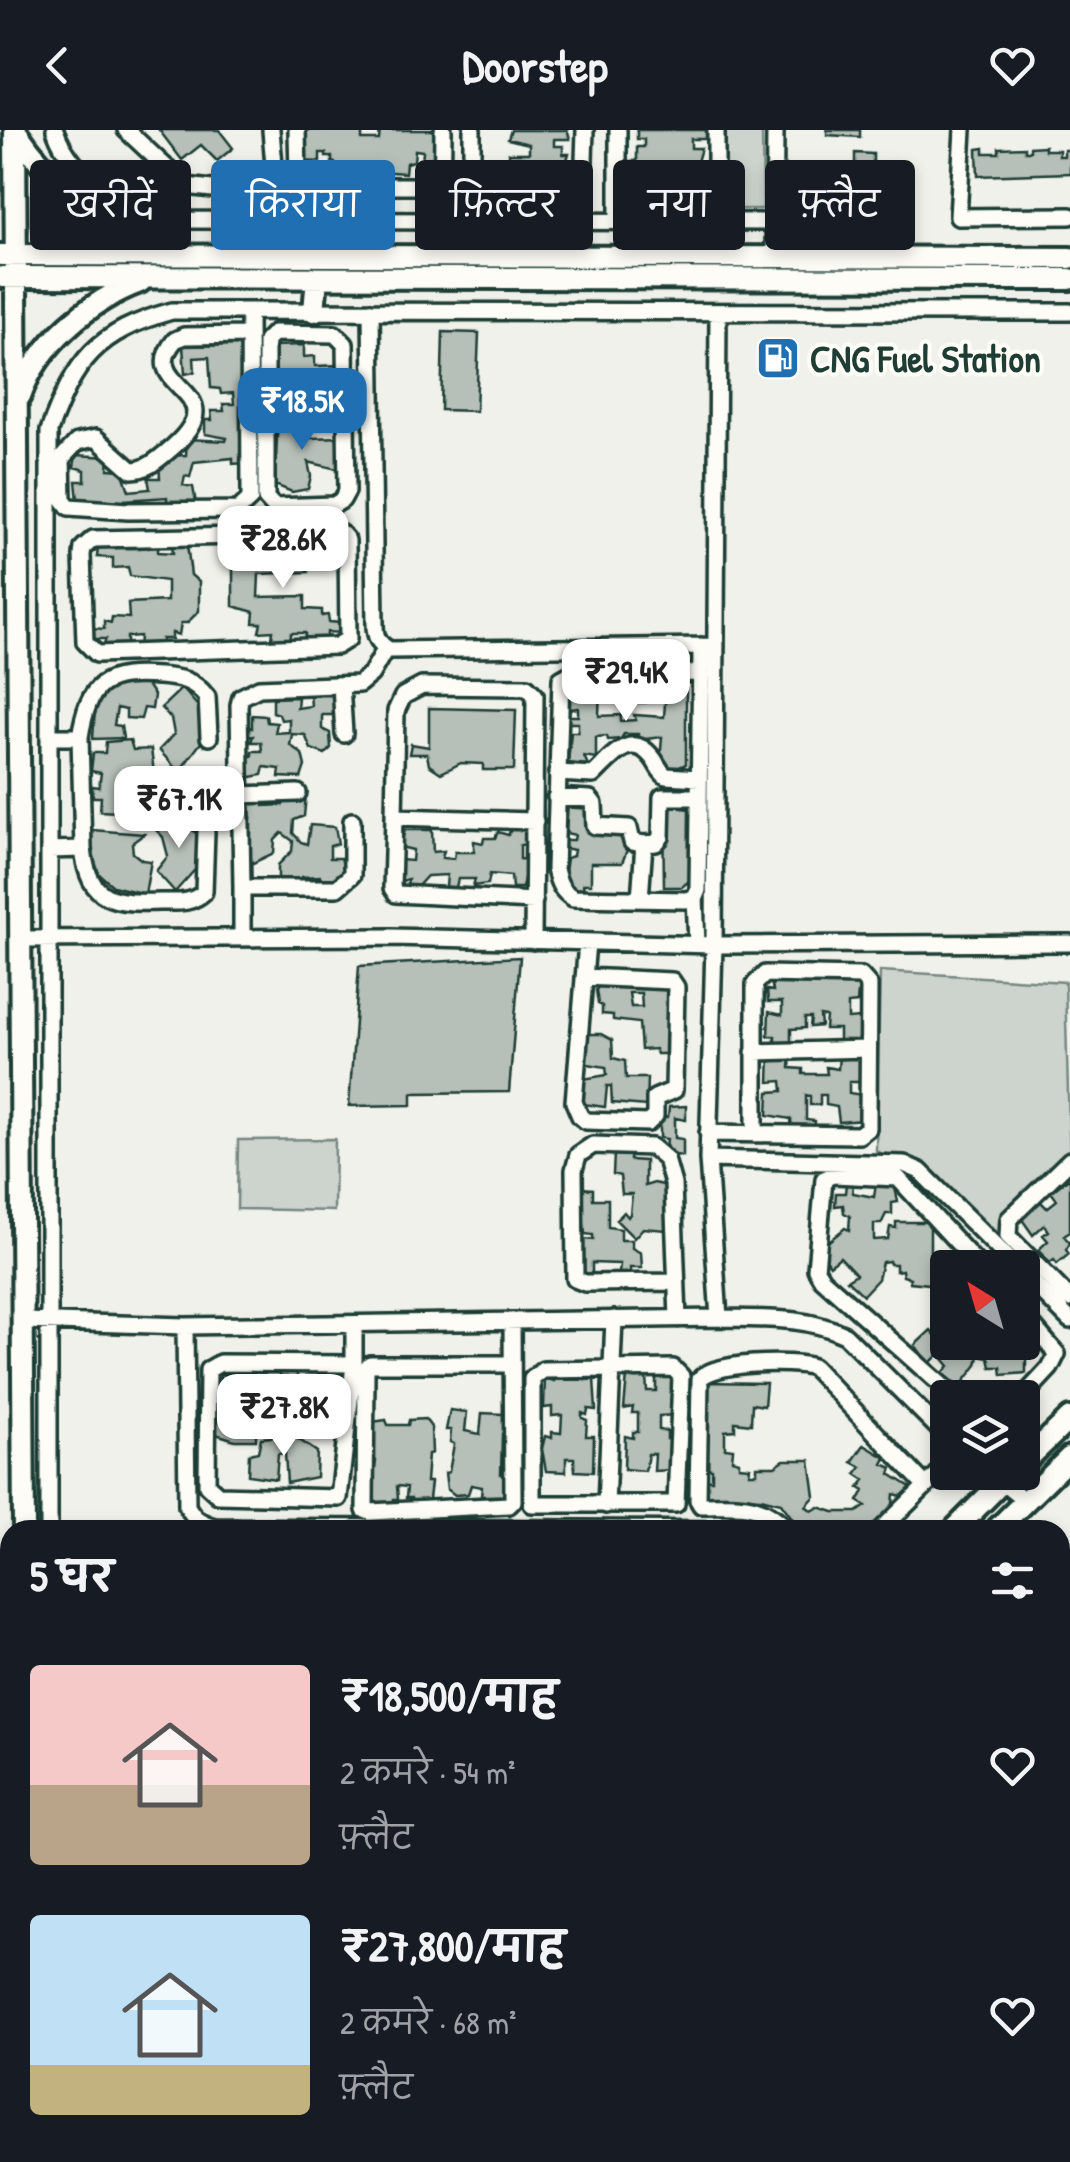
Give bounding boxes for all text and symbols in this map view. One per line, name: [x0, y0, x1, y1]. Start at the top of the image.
text: Doorstep: [463, 35, 607, 96]
icon: back: [30, 38, 85, 93]
icon: heart: [985, 38, 1040, 93]
chip: खरीदें: [30, 160, 191, 250]
chip: किराया: [211, 160, 395, 250]
chip: फ़िल्टर: [415, 160, 593, 250]
chip: नया: [613, 160, 745, 250]
chip: फ़्लैट: [765, 160, 915, 250]
place label: CNG Fuel Station: [810, 332, 1041, 384]
fuel station icon: CNG Fuel Station: [755, 335, 801, 381]
pin: ₹18.5K: [221, 368, 383, 453]
text: ₹18.5K: [260, 379, 344, 422]
pin: ₹28.6K: [202, 506, 364, 591]
text: ₹28.6K: [239, 517, 327, 560]
pin: ₹29.4K: [545, 639, 707, 724]
text: ₹29.4K: [584, 650, 668, 693]
pin: ₹67.1K: [98, 766, 260, 851]
text: ₹67.1K: [136, 777, 222, 820]
north arrow: [930, 1250, 1040, 1360]
map controls: [930, 1250, 1040, 1490]
pin: ₹27.8K: [203, 1374, 365, 1459]
button: layers: [930, 1380, 1040, 1490]
text: ₹27.8K: [239, 1385, 329, 1428]
text: 5 घर: [30, 1547, 113, 1604]
icon: filters: [985, 1553, 1040, 1608]
text: ₹18,500/माह: [340, 1667, 558, 1724]
icon: home: [110, 1705, 230, 1825]
icon: heart: [985, 1738, 1040, 1793]
text: 2 कमरे · 54 m²: [340, 1751, 515, 1794]
text: फ़्लैट: [340, 1816, 413, 1859]
text: ₹27,800/माह: [340, 1917, 565, 1974]
icon: home: [110, 1955, 230, 2075]
icon: heart: [985, 1988, 1040, 2043]
text: 2 कमरे · 68 m²: [340, 2001, 516, 2044]
text: फ़्लैट: [340, 2066, 413, 2109]

